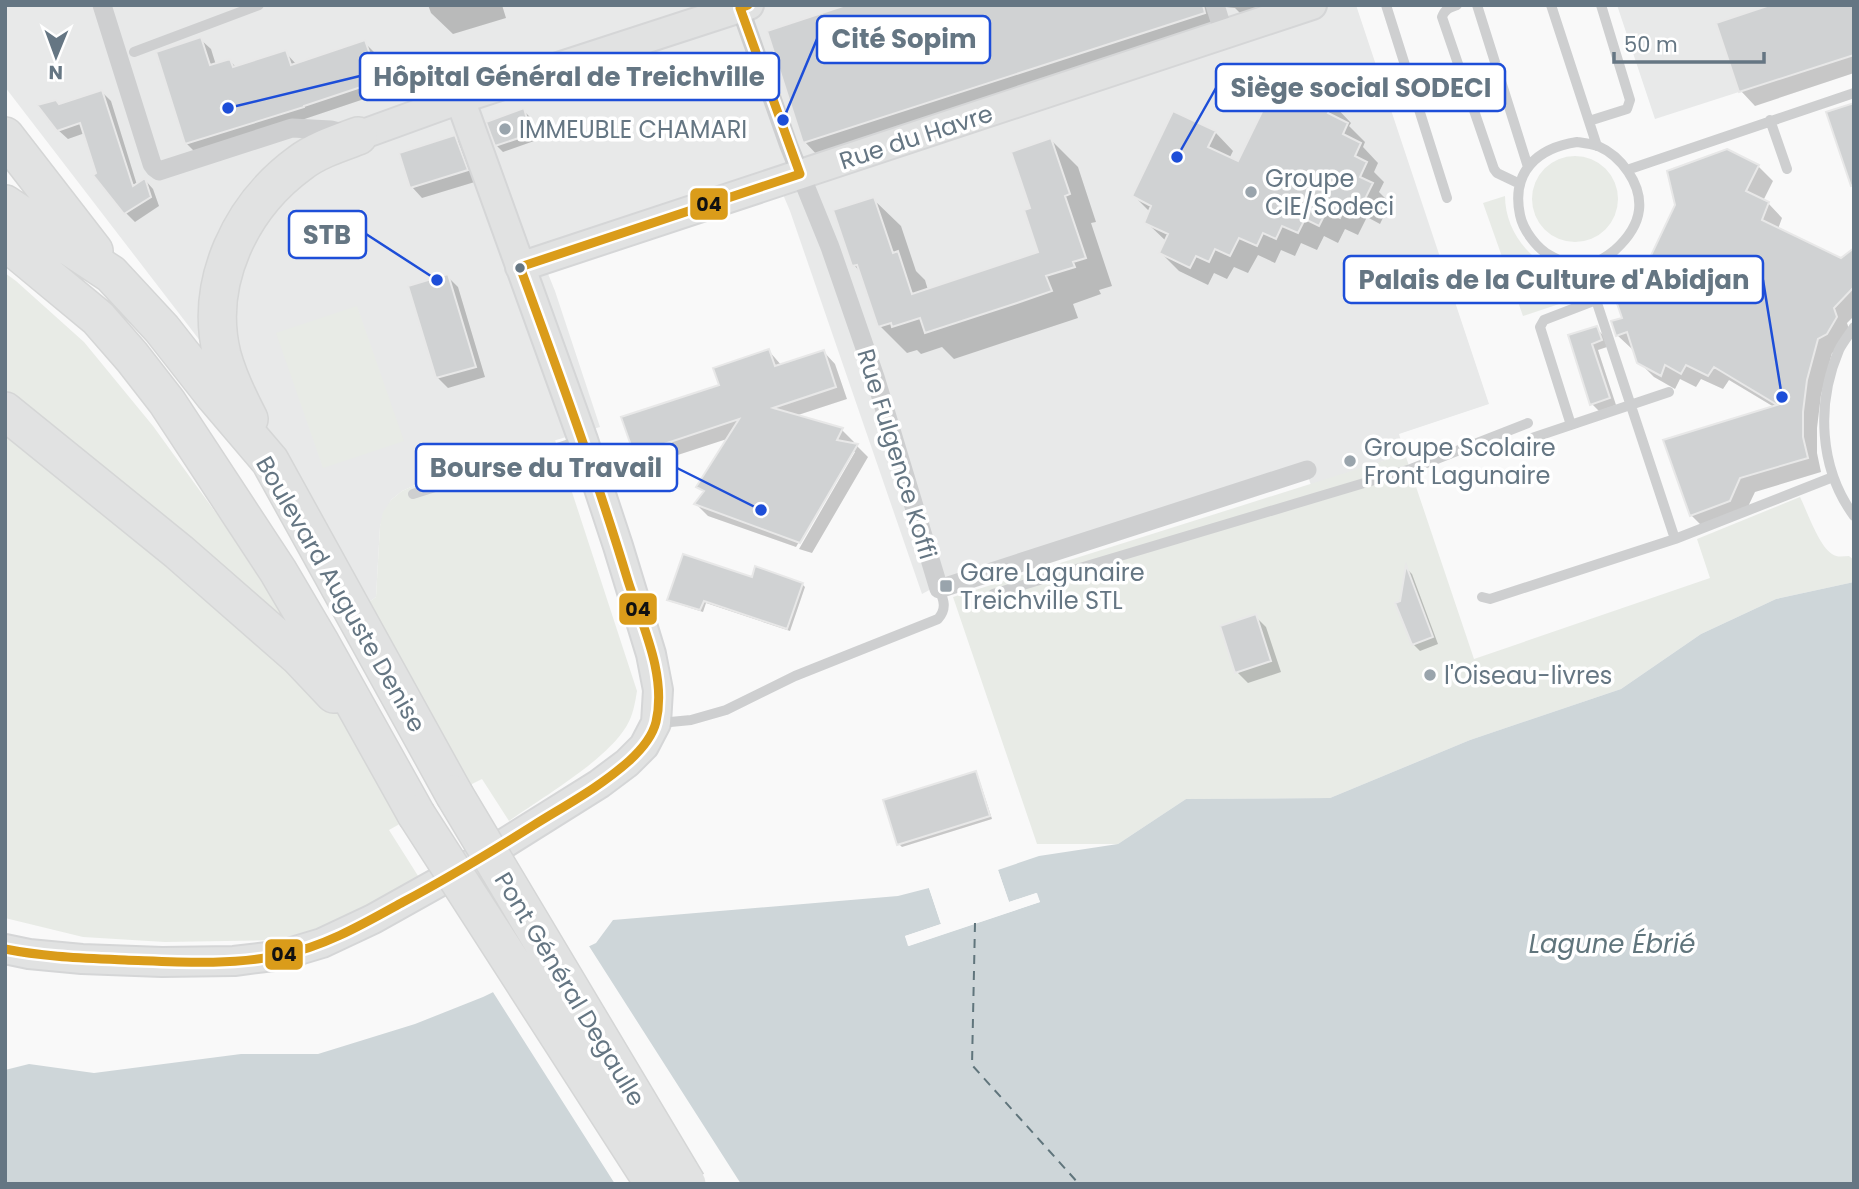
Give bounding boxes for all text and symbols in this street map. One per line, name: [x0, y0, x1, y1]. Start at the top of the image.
callout: Cité Sopim: [817, 16, 990, 63]
north arrow: [21, 21, 91, 91]
text: Cité Sopim: [832, 21, 976, 57]
scale bar: [1614, 21, 1764, 65]
text: 50 m: [1624, 30, 1678, 59]
callout: Hôpital Général de Treichville: [360, 53, 779, 100]
text: N: [48, 59, 63, 86]
text: Hôpital Général de Treichville: [373, 59, 765, 95]
callout: Siège social SODECI: [1216, 64, 1505, 111]
text: Siège social SODECI: [1230, 70, 1492, 106]
street label: Rue du Havre: [835, 97, 997, 177]
place label: IMMEUBLE CHAMARI: [519, 113, 747, 146]
marker: IMMEUBLE CHAMARI: [497, 121, 513, 137]
place label: Groupe CIE/Sodeci: [1265, 162, 1394, 223]
marker: Groupe CIE/Sodeci: [1243, 184, 1259, 200]
line badge: 04: [689, 187, 729, 221]
text: 04: [696, 191, 722, 218]
callout: STB: [289, 211, 366, 258]
text: STB: [303, 217, 351, 253]
callout: Palais de la Culture d'Abidjan: [1344, 256, 1763, 303]
unlabelled marker: [513, 261, 527, 275]
text: Palais de la Culture d'Abidjan: [1358, 262, 1750, 298]
street label: Rue Fulgence Koffi: [849, 345, 945, 563]
place label: Groupe Scolaire Front Lagunaire: [1364, 431, 1556, 492]
callout: Bourse du Travail: [416, 444, 677, 491]
street label: Boulevard Auguste Denise: [248, 450, 434, 738]
text: Bourse du Travail: [430, 450, 662, 486]
marker: Groupe Scolaire Front Lagunaire: [1342, 453, 1358, 469]
place label: Gare Lagunaire Treichville STL: [960, 556, 1145, 617]
marker: Gare Lagunaire Treichville STL: [938, 578, 954, 594]
line badge: 04: [618, 592, 658, 626]
text: 04: [625, 596, 651, 623]
place label: l'Oiseau-livres: [1444, 659, 1612, 692]
marker: l'Oiseau-livres: [1422, 667, 1438, 683]
street label: Pont Général Degaulle: [487, 866, 653, 1112]
water label: Lagune Ébrié: [1529, 926, 1695, 962]
line badge: 04: [264, 938, 304, 971]
text: 04: [271, 941, 297, 968]

